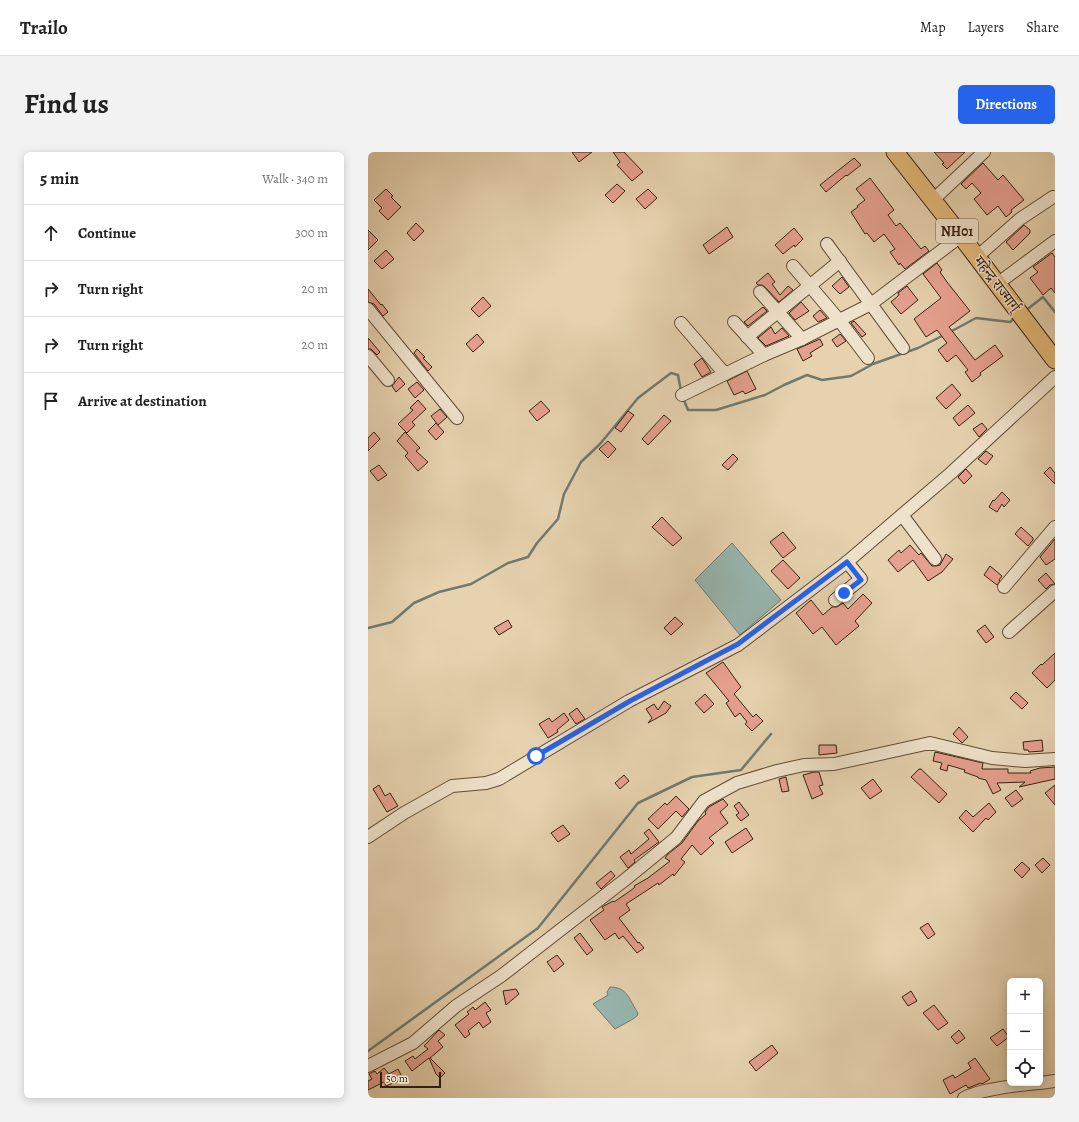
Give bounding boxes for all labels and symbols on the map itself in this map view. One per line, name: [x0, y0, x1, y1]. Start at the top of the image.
road number: NH01: [936, 219, 978, 243]
street label: महेन्द्र राज्मार्ग्: [969, 251, 1026, 318]
route end: [835, 584, 853, 602]
route start: [527, 747, 545, 765]
scale bar: [380, 1070, 441, 1089]

